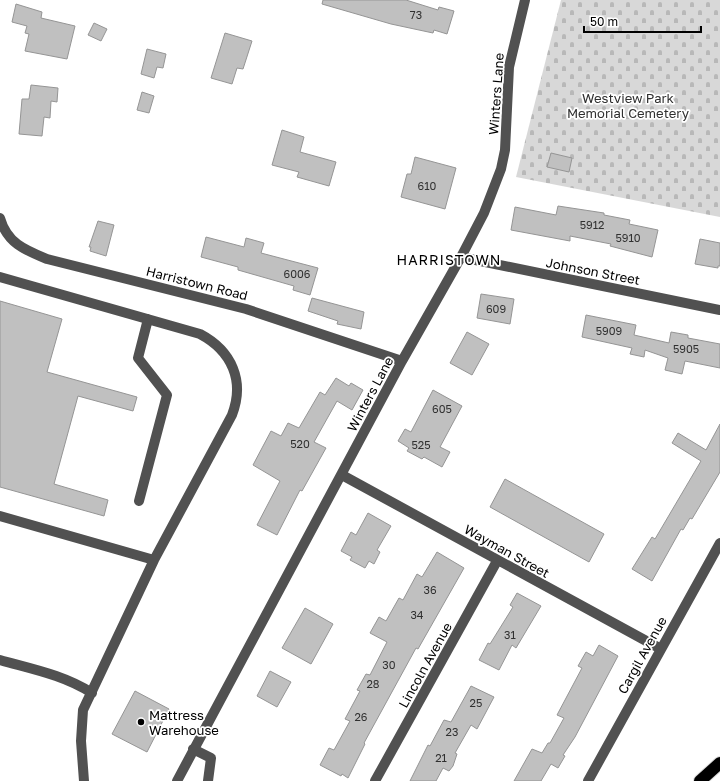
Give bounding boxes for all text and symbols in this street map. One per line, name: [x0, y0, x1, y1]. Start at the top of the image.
house number: 73: [410, 8, 422, 21]
scale bar: [584, 8, 701, 34]
text: 50 m: [590, 14, 618, 29]
street label: Winters Lane: [485, 52, 507, 136]
park label: Westview Park Memorial Cemetery: [567, 90, 690, 121]
house number: 610: [418, 179, 437, 192]
house number: 5912: [580, 218, 604, 231]
house number: 5910: [615, 231, 641, 244]
district label: HARRISTOWN: [397, 251, 501, 268]
street label: Johnson Street: [545, 254, 641, 288]
street label: Harristown Road: [144, 263, 250, 303]
house number: 6006: [284, 267, 311, 280]
house number: 609: [486, 302, 506, 315]
house number: 5909: [596, 324, 622, 337]
house number: 5905: [673, 342, 699, 355]
street label: Winters Lane: [344, 354, 396, 434]
house number: 605: [432, 402, 452, 415]
house number: 520: [290, 437, 310, 450]
house number: 525: [411, 438, 431, 451]
street label: Wayman Street: [462, 521, 552, 581]
house number: 36: [423, 583, 437, 596]
house number: 34: [410, 608, 424, 621]
street label: Cargil Avenue: [614, 614, 670, 696]
street label: Lincoln Avenue: [395, 620, 455, 710]
house number: 31: [504, 628, 516, 641]
house number: 30: [382, 658, 396, 671]
house number: 28: [366, 677, 380, 690]
house number: 25: [470, 696, 482, 709]
place label: Mattress Warehouse: [149, 707, 219, 738]
house number: 26: [354, 710, 368, 723]
marker: Mattress Warehouse: [136, 717, 146, 727]
house number: 23: [446, 725, 458, 738]
house number: 21: [435, 751, 447, 764]

